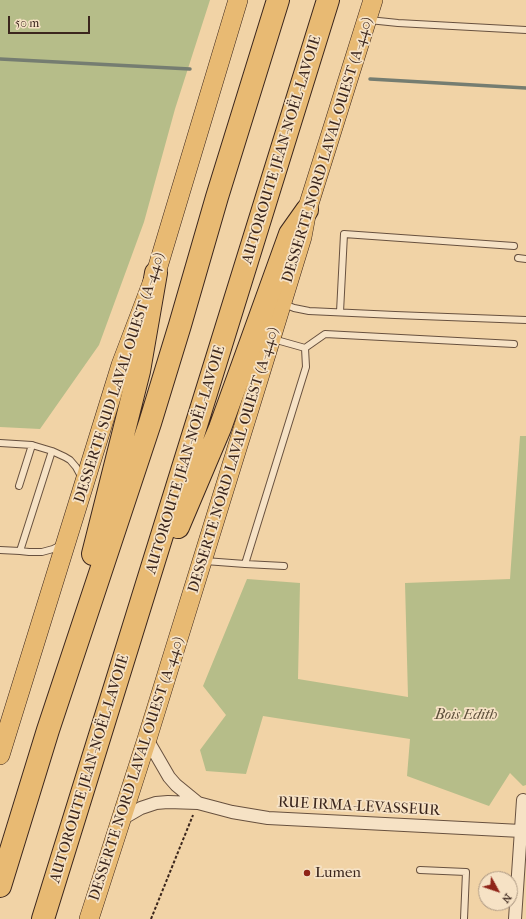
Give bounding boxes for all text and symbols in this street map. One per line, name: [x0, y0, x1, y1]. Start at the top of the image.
scale bar: [10, 8, 92, 34]
street label: DESSERTE NORD LAVAL OUEST (A-440): [279, 15, 377, 285]
text: 50 m: [15, 16, 39, 30]
street label: AUTOROUTE JEAN-NOËL-LAVOIE: [239, 34, 325, 266]
street label: DESSERTE SUD LAVAL OUEST (A-440): [71, 250, 169, 506]
street label: DESSERTE NORD LAVAL OUEST (A-440): [185, 325, 283, 595]
street label: AUTOROUTE JEAN-NOËL-LAVOIE: [143, 344, 229, 576]
street label: DESSERTE NORD LAVAL OUEST (A-440): [86, 635, 188, 903]
street label: AUTOROUTE JEAN-NOËL-LAVOIE: [47, 653, 133, 885]
park label: Bois Edith: [435, 706, 497, 724]
street label: RUE IRMA-LEVASSEUR: [277, 794, 441, 820]
place label: Lumen: [315, 864, 361, 882]
marker: Lumen: [302, 868, 312, 878]
north arrow: [478, 871, 518, 911]
text: N: [499, 891, 514, 906]

